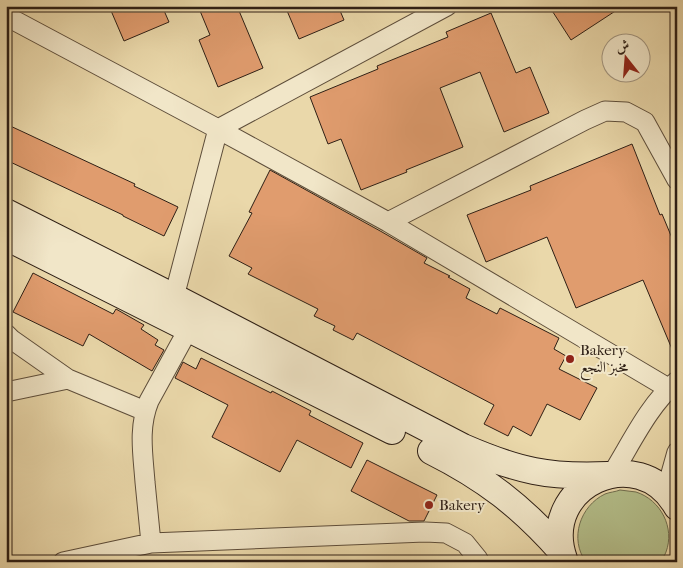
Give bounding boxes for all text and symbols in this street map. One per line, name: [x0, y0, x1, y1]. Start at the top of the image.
north arrow: [600, 32, 650, 82]
text: ش: [613, 36, 632, 56]
place label: Bakery مخبز النجع: [580, 341, 628, 381]
marker: Bakery مخبز النجع: [564, 353, 576, 365]
place label: Bakery: [439, 496, 486, 514]
marker: Bakery: [423, 499, 435, 511]

